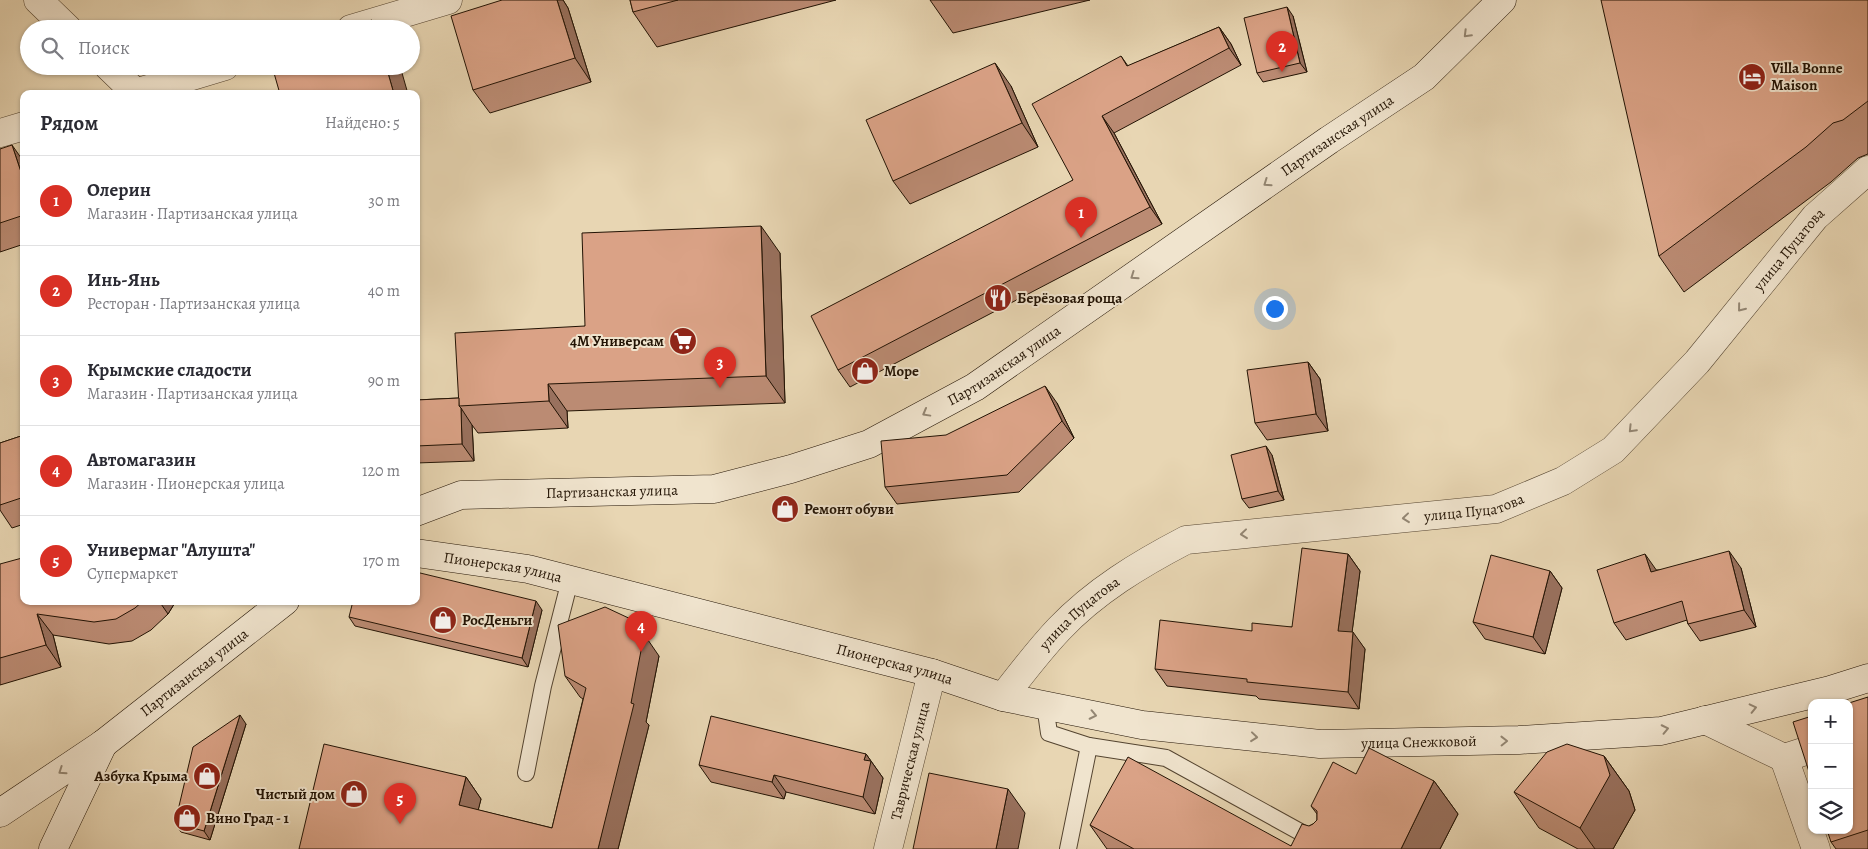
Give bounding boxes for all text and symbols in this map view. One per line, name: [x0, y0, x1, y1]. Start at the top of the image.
search box: [20, 20, 420, 75]
one-way arrow: [1464, 28, 1473, 37]
pin: 2: [1266, 31, 1298, 72]
icon: search: [38, 34, 66, 62]
text: Поиск: [78, 35, 130, 61]
place label: Villa Bonne Maison: [1770, 58, 1843, 95]
hotel icon: Villa Bonne Maison: [1737, 62, 1767, 92]
street label: Партизанская улица: [1277, 90, 1397, 181]
text: Рядом: [40, 109, 98, 137]
text: Найдено: 5: [325, 112, 400, 134]
text: Олерин: [87, 177, 151, 203]
one-way arrow: [1264, 177, 1273, 186]
text: 1: [53, 190, 59, 212]
text: 30 m: [368, 190, 400, 212]
pin: 1: [1065, 197, 1097, 238]
text: Магазин · Партизанская улица: [87, 203, 298, 225]
street label: улица Пуцатова: [1748, 203, 1829, 296]
text: Инь-Янь: [87, 267, 160, 293]
one-way arrow: [1130, 270, 1140, 279]
text: 2: [52, 280, 60, 302]
text: 40 m: [368, 280, 400, 302]
restaurant icon: Берёзовая роща: [983, 283, 1013, 313]
place label: Берёзовая роща: [1017, 288, 1123, 308]
text: Ресторан · Партизанская улица: [87, 293, 300, 315]
your location: [1262, 296, 1288, 322]
one-way arrow: [1737, 303, 1746, 312]
street label: Партизанская улица: [944, 320, 1065, 410]
supermarket icon: 4М Универсам: [668, 326, 698, 356]
place label: 4М Универсам: [570, 331, 664, 351]
pin: 3: [704, 347, 736, 388]
shop icon: Море: [850, 356, 880, 386]
text: Крымские сладости: [87, 357, 252, 383]
place label: Море: [884, 361, 919, 381]
text: 3: [53, 370, 59, 392]
text: 90 m: [368, 370, 400, 392]
text: Магазин · Партизанская улица: [87, 383, 298, 405]
one-way arrow: [922, 407, 931, 417]
one-way arrow: [1629, 424, 1638, 433]
text: Автомагазин: [87, 447, 196, 473]
text: 4: [52, 460, 60, 482]
text: 120 m: [362, 460, 400, 482]
text: Магазин · Пионерская улица: [87, 473, 285, 495]
street label: Партизанская улица: [546, 480, 678, 503]
street label: улица Пуцатова: [1422, 488, 1527, 526]
shop icon: Ремонт обуви: [770, 494, 800, 524]
place label: Ремонт обуви: [804, 499, 894, 519]
one-way arrow: [1402, 512, 1410, 523]
one-way arrow: [1240, 528, 1248, 539]
text: Универмаг "Алушта": [87, 537, 255, 563]
street label: Пионерская улица: [442, 547, 564, 587]
text: 5: [53, 550, 59, 572]
text: 170 m: [363, 550, 400, 572]
text: Супермаркет: [87, 563, 178, 585]
street label: улица Пуцатова: [1034, 572, 1124, 655]
shop icon: РосДеньги: [428, 605, 458, 635]
place label: РосДеньги: [462, 610, 533, 630]
pin: 4: [625, 611, 657, 652]
street label: Партизанская улица: [136, 624, 252, 721]
street label: Пионерская улица: [834, 639, 956, 689]
street label: Таврическая улица: [886, 699, 935, 822]
map controls: [1808, 699, 1853, 834]
button: +: [1808, 699, 1853, 744]
one-way arrow: [1748, 703, 1757, 714]
one-way arrow: [1089, 709, 1097, 720]
one-way arrow: [1661, 725, 1670, 735]
one-way arrow: [1250, 731, 1258, 742]
street label: улица Снежковой: [1360, 731, 1477, 753]
one-way arrow: [1500, 736, 1508, 746]
button: −: [1808, 744, 1853, 789]
shop icon: Азбука Крыма: [192, 761, 222, 791]
one-way arrow: [59, 765, 68, 774]
place label: Азбука Крыма: [93, 766, 189, 786]
shop icon: Чистый дом: [339, 779, 369, 809]
pin: 5: [384, 783, 416, 824]
place label: Чистый дом: [256, 784, 335, 804]
button: layers: [1808, 789, 1853, 834]
shop icon: Вино Град - 1: [172, 803, 202, 833]
place label: Вино Град - 1: [206, 808, 289, 828]

